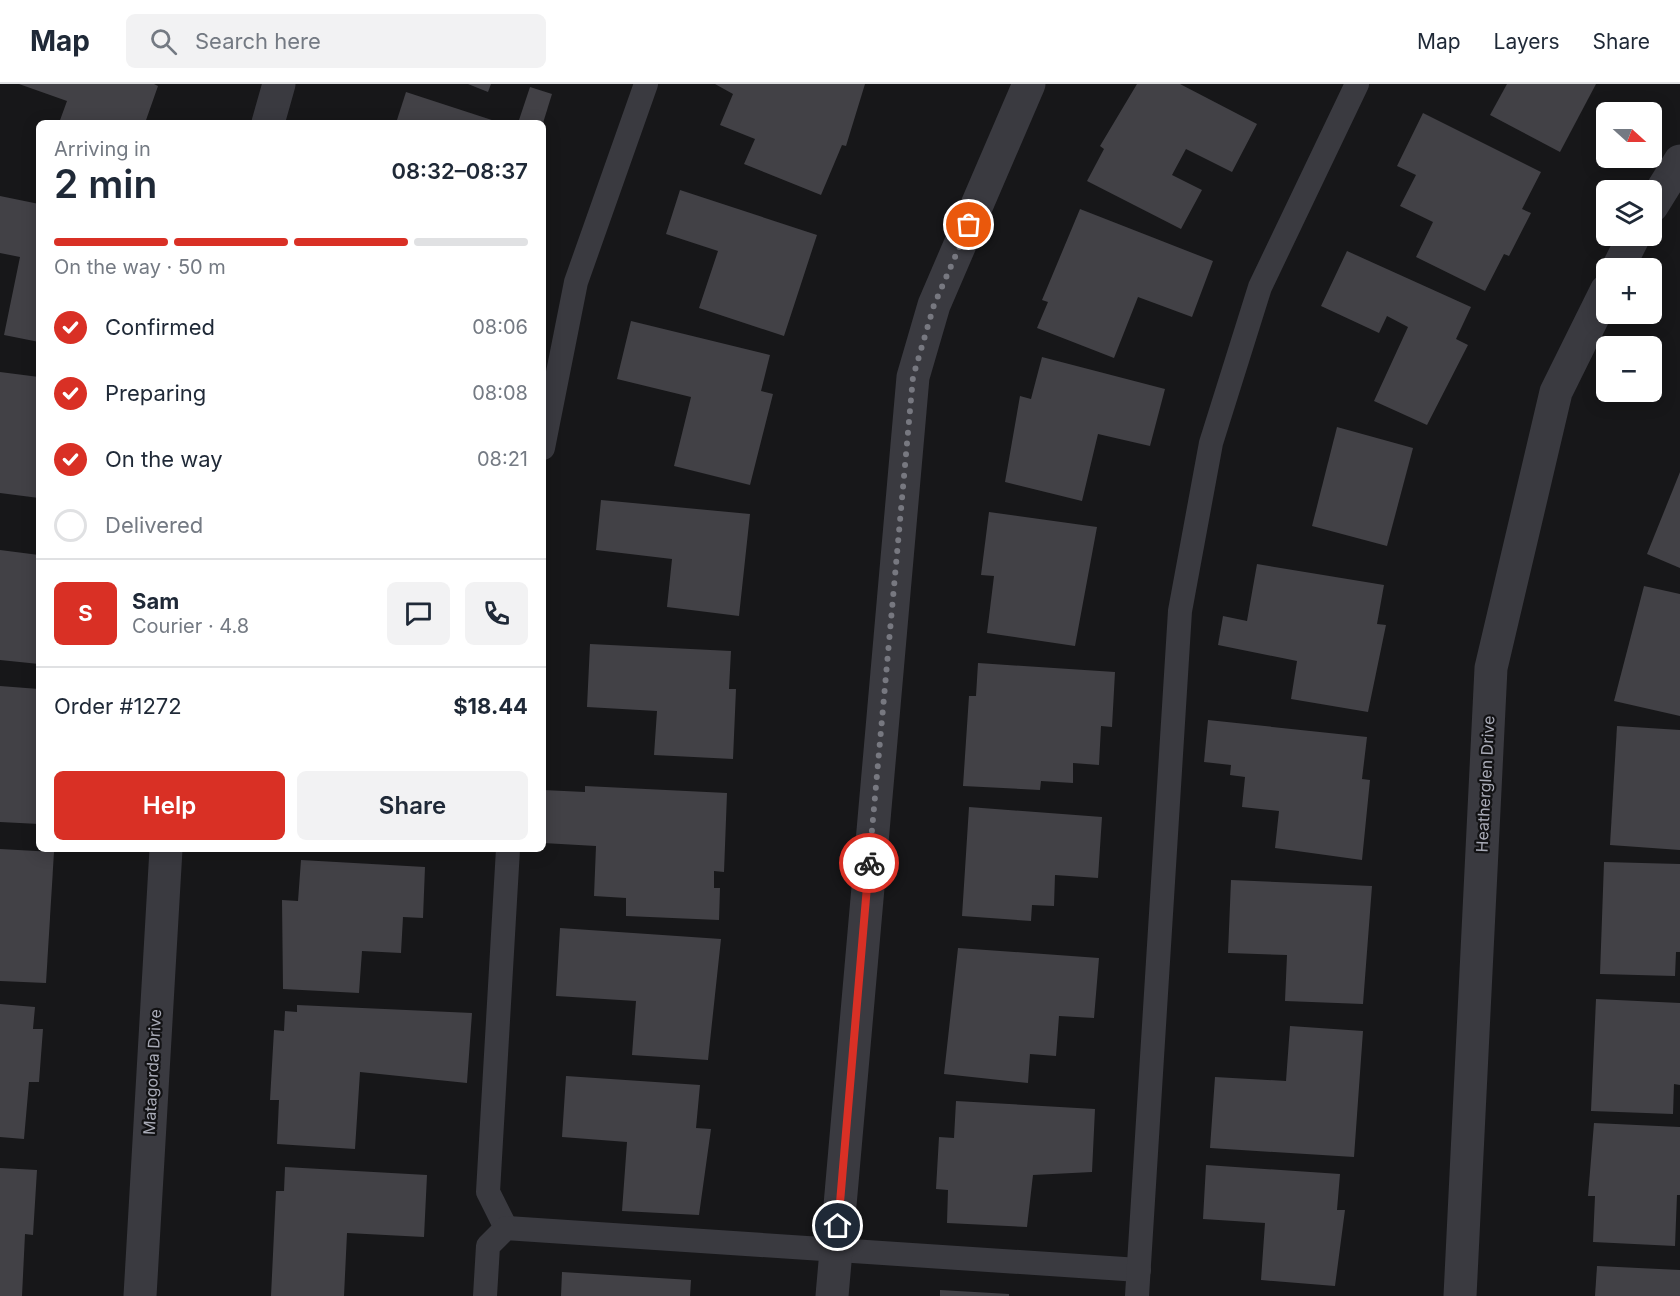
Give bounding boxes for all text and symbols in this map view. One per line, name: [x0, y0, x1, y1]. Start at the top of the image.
search box: [126, 14, 546, 68]
text: Map: [30, 24, 90, 58]
icon: search: [147, 25, 180, 58]
text: Search here: [195, 28, 321, 54]
text: Map: [1417, 29, 1461, 54]
text: Layers: [1494, 29, 1560, 54]
text: Share: [1593, 29, 1650, 54]
north arrow: [1596, 102, 1662, 168]
map controls: [1596, 102, 1662, 402]
text: Arriving in: [54, 137, 151, 161]
text: 08:32–08:37: [391, 158, 528, 184]
text: 2 min: [54, 160, 157, 207]
button: layers: [1596, 180, 1662, 246]
pin: [943, 199, 994, 250]
icon: bag: [952, 208, 985, 241]
text: On the way · 50 m: [54, 255, 226, 279]
button: +: [1596, 258, 1662, 324]
icon: check: [54, 311, 87, 344]
text: Confirmed: [105, 314, 215, 340]
text: 08:06: [472, 315, 528, 339]
button: −: [1596, 336, 1662, 402]
icon: check: [54, 377, 87, 410]
text: Preparing: [105, 380, 206, 406]
text: 08:08: [472, 381, 528, 405]
icon: check: [54, 443, 87, 476]
text: On the way: [105, 446, 223, 472]
text: 08:21: [477, 447, 528, 471]
text: Delivered: [105, 512, 203, 538]
button: chat: [387, 582, 450, 645]
button: phone: [465, 582, 528, 645]
text: Sam: [132, 588, 179, 614]
text: S: [78, 600, 93, 626]
text: Courier · 4.8: [132, 614, 249, 638]
text: Order #1272: [54, 693, 182, 719]
text: $18.44: [453, 693, 528, 719]
street label: Heatherglen Drive: [1471, 715, 1499, 853]
button: Help: [54, 771, 285, 840]
button: Share: [297, 771, 528, 840]
courier: [839, 833, 899, 893]
icon: bike: [853, 847, 886, 880]
street label: Matagorda Drive: [139, 1009, 165, 1135]
pin: [812, 1200, 863, 1251]
icon: home: [821, 1209, 854, 1242]

